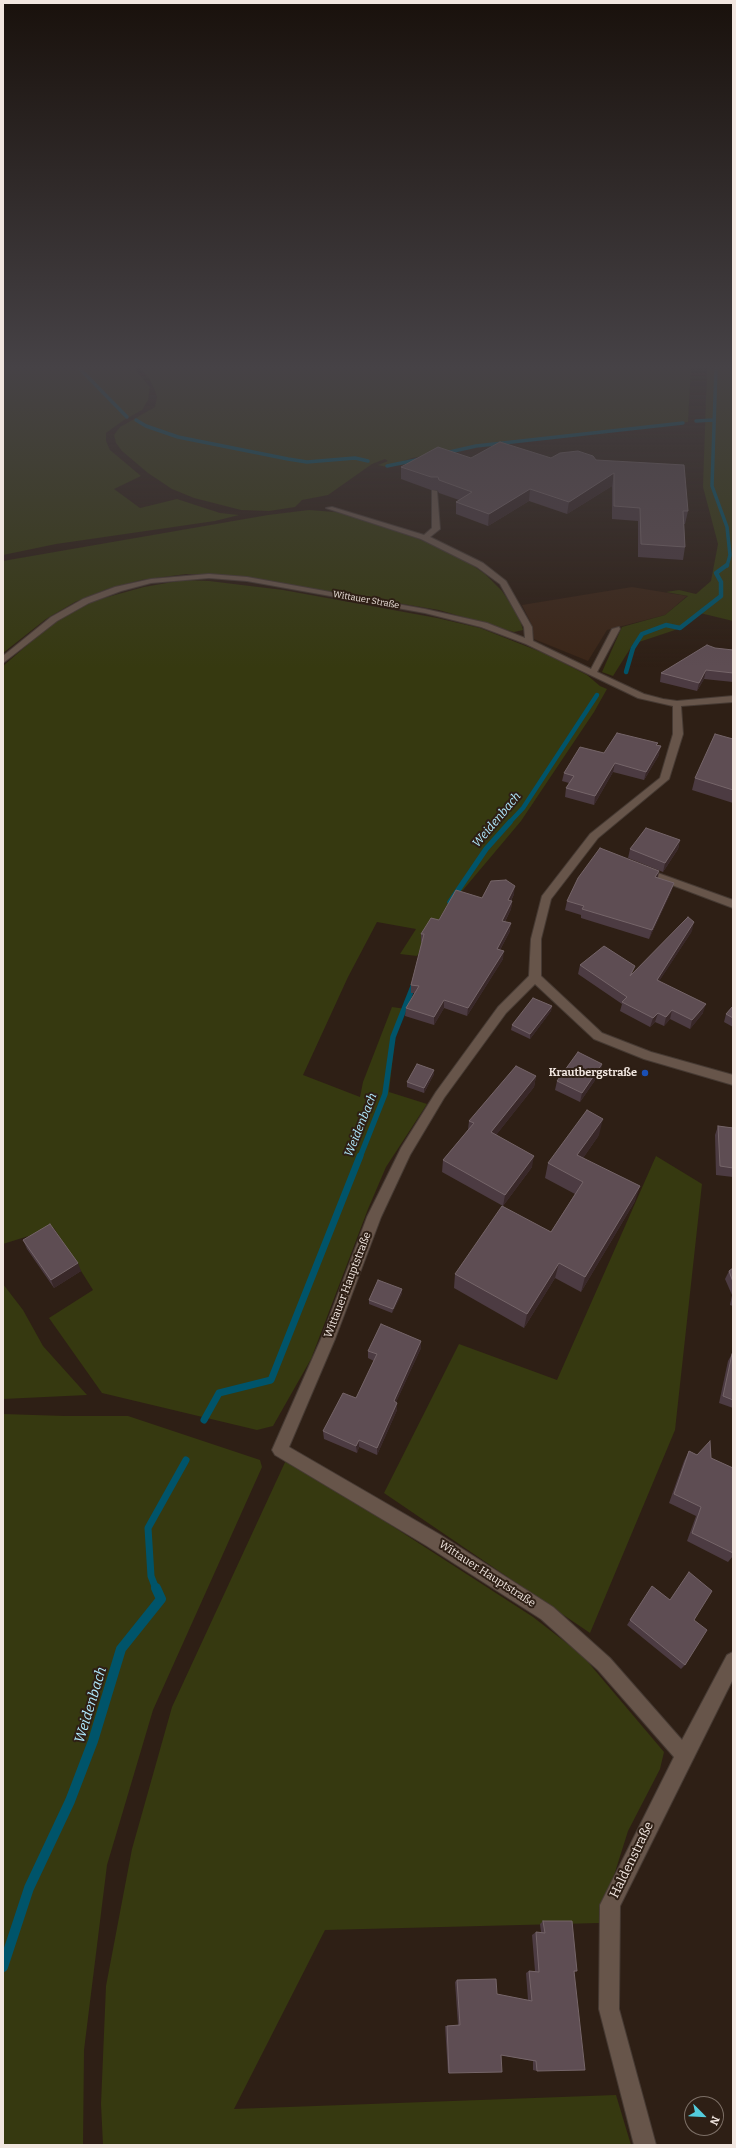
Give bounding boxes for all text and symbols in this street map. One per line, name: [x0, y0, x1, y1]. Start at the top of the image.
street label: Wittauer Straße: [332, 589, 400, 611]
water label: Weidenbach: [470, 790, 524, 850]
place label: Krautbergstraße: [549, 1066, 637, 1080]
marker: Krautbergstraße: [640, 1068, 650, 1078]
water label: Weidenbach: [342, 1091, 380, 1159]
street label: Wittauer Hauptstraße: [322, 1230, 374, 1340]
street label: Wittauer Hauptstraße: [436, 1538, 538, 1610]
water label: Weidenbach: [71, 1665, 111, 1745]
street label: Haldenstraße: [607, 1819, 657, 1901]
north arrow: [684, 2096, 724, 2136]
text: N: [707, 2114, 722, 2127]

